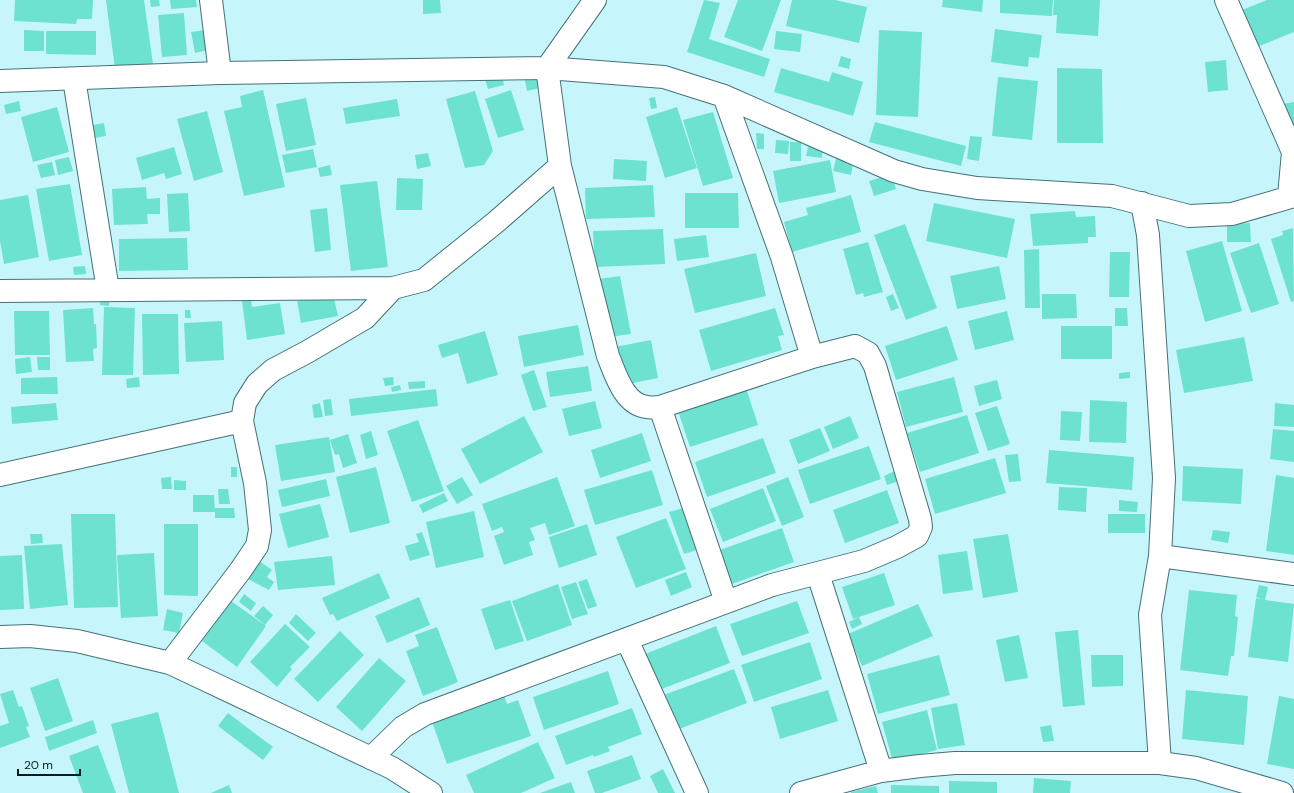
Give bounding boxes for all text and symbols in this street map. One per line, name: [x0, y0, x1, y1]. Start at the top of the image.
scale bar: [18, 751, 80, 777]
text: 20 m: [24, 757, 53, 773]

